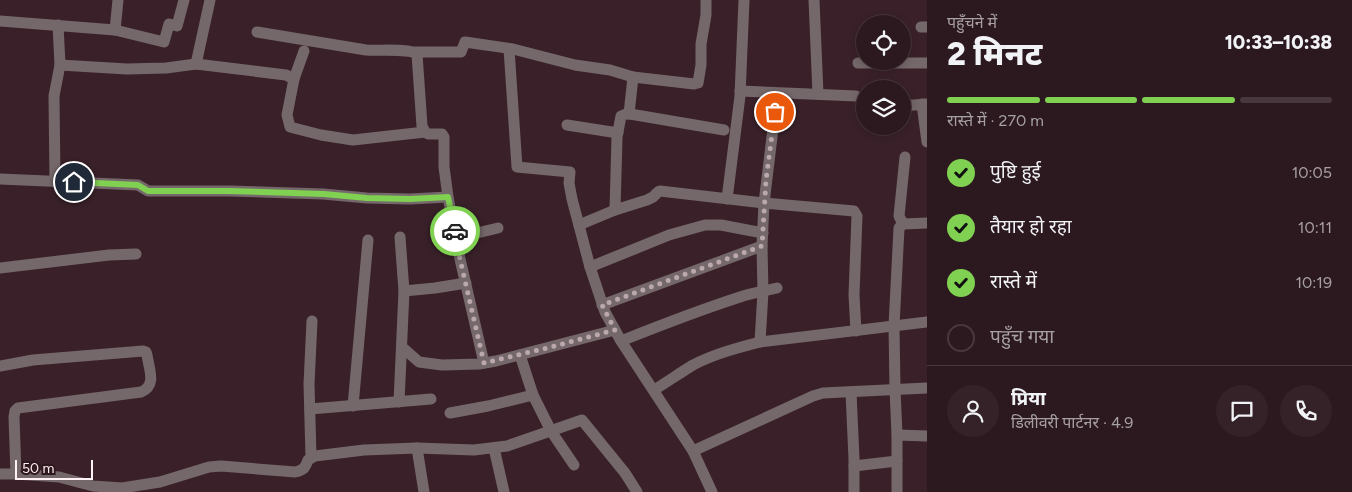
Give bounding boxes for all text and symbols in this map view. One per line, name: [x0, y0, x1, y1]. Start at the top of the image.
text: पहुँचने में: [947, 13, 997, 32]
map controls: [856, 15, 911, 135]
button: locate: [856, 15, 911, 70]
text: 10:33–10:38: [1225, 31, 1332, 54]
text: 2 मिनट: [947, 35, 1042, 73]
button: layers: [856, 80, 911, 135]
pin: [754, 91, 796, 133]
icon: bag: [761, 98, 789, 126]
text: रास्ते में · 270 m: [947, 111, 1044, 130]
icon: check: [947, 159, 975, 187]
text: पुष्टि हुई: [990, 160, 1041, 183]
pin: [53, 161, 95, 203]
text: 10:05: [1292, 163, 1332, 182]
icon: home: [60, 168, 88, 196]
courier: [430, 206, 480, 256]
icon: check: [947, 214, 975, 242]
text: तैयार हो रहा: [990, 215, 1072, 238]
icon: car: [441, 217, 469, 245]
text: 10:11: [1298, 218, 1332, 237]
icon: check: [947, 269, 975, 297]
text: रास्ते में: [990, 270, 1037, 293]
text: 10:19: [1295, 273, 1332, 292]
text: पहुँच गया: [990, 325, 1054, 348]
button: person: [947, 385, 999, 437]
button: chat: [1216, 385, 1268, 437]
button: phone: [1280, 385, 1332, 437]
text: प्रिया: [1011, 387, 1046, 410]
text: डिलीवरी पार्टनर · 4.9: [1011, 413, 1133, 432]
scale bar: [15, 457, 92, 480]
text: 50 m: [22, 460, 54, 477]

